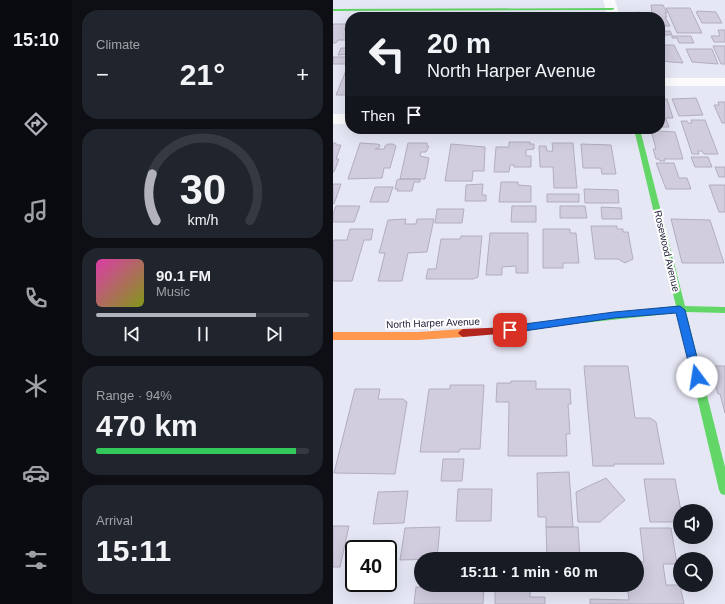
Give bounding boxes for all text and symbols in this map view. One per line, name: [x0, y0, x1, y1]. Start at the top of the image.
icon: left: [361, 28, 413, 80]
text: 20 m: [427, 28, 491, 59]
text: 15:10: [13, 30, 59, 50]
text: Climate: [96, 37, 140, 52]
text: 21°: [180, 58, 225, 91]
text: North Harper Avenue: [427, 61, 596, 81]
text: −: [96, 62, 109, 87]
text: +: [296, 62, 309, 87]
icon: arrive: [403, 104, 425, 126]
text: Then: [361, 107, 395, 124]
icon: directions: [22, 110, 50, 138]
text: 30: [179, 166, 226, 213]
icon: music: [22, 197, 50, 225]
street label: Rosewood Avenue: [652, 209, 682, 293]
text: km/h: [187, 212, 218, 228]
text: 90.1 FM: [156, 267, 211, 284]
icon: phone: [22, 284, 50, 312]
text: Music: [156, 284, 190, 299]
pin: [493, 313, 527, 347]
street label: North Harper Avenue: [386, 316, 480, 330]
icon: arrive: [499, 319, 521, 341]
icon: previous: [121, 323, 143, 345]
icon: pause: [192, 323, 214, 345]
icon: next: [263, 323, 285, 345]
position arrow: [676, 356, 718, 398]
icon: climate: [22, 372, 50, 400]
text: Range · 94%: [96, 388, 172, 403]
text: 470 km: [96, 409, 198, 442]
icon: car: [22, 459, 50, 487]
map controls: [673, 504, 713, 592]
button: sound: [673, 504, 713, 544]
text: Arrival: [96, 513, 133, 528]
text: 15:11: [96, 534, 171, 567]
speed limit sign: 40: [345, 540, 397, 592]
icon: filters: [22, 546, 50, 574]
button: search: [673, 552, 713, 592]
text: 15:11 · 1 min · 60 m: [460, 563, 598, 580]

